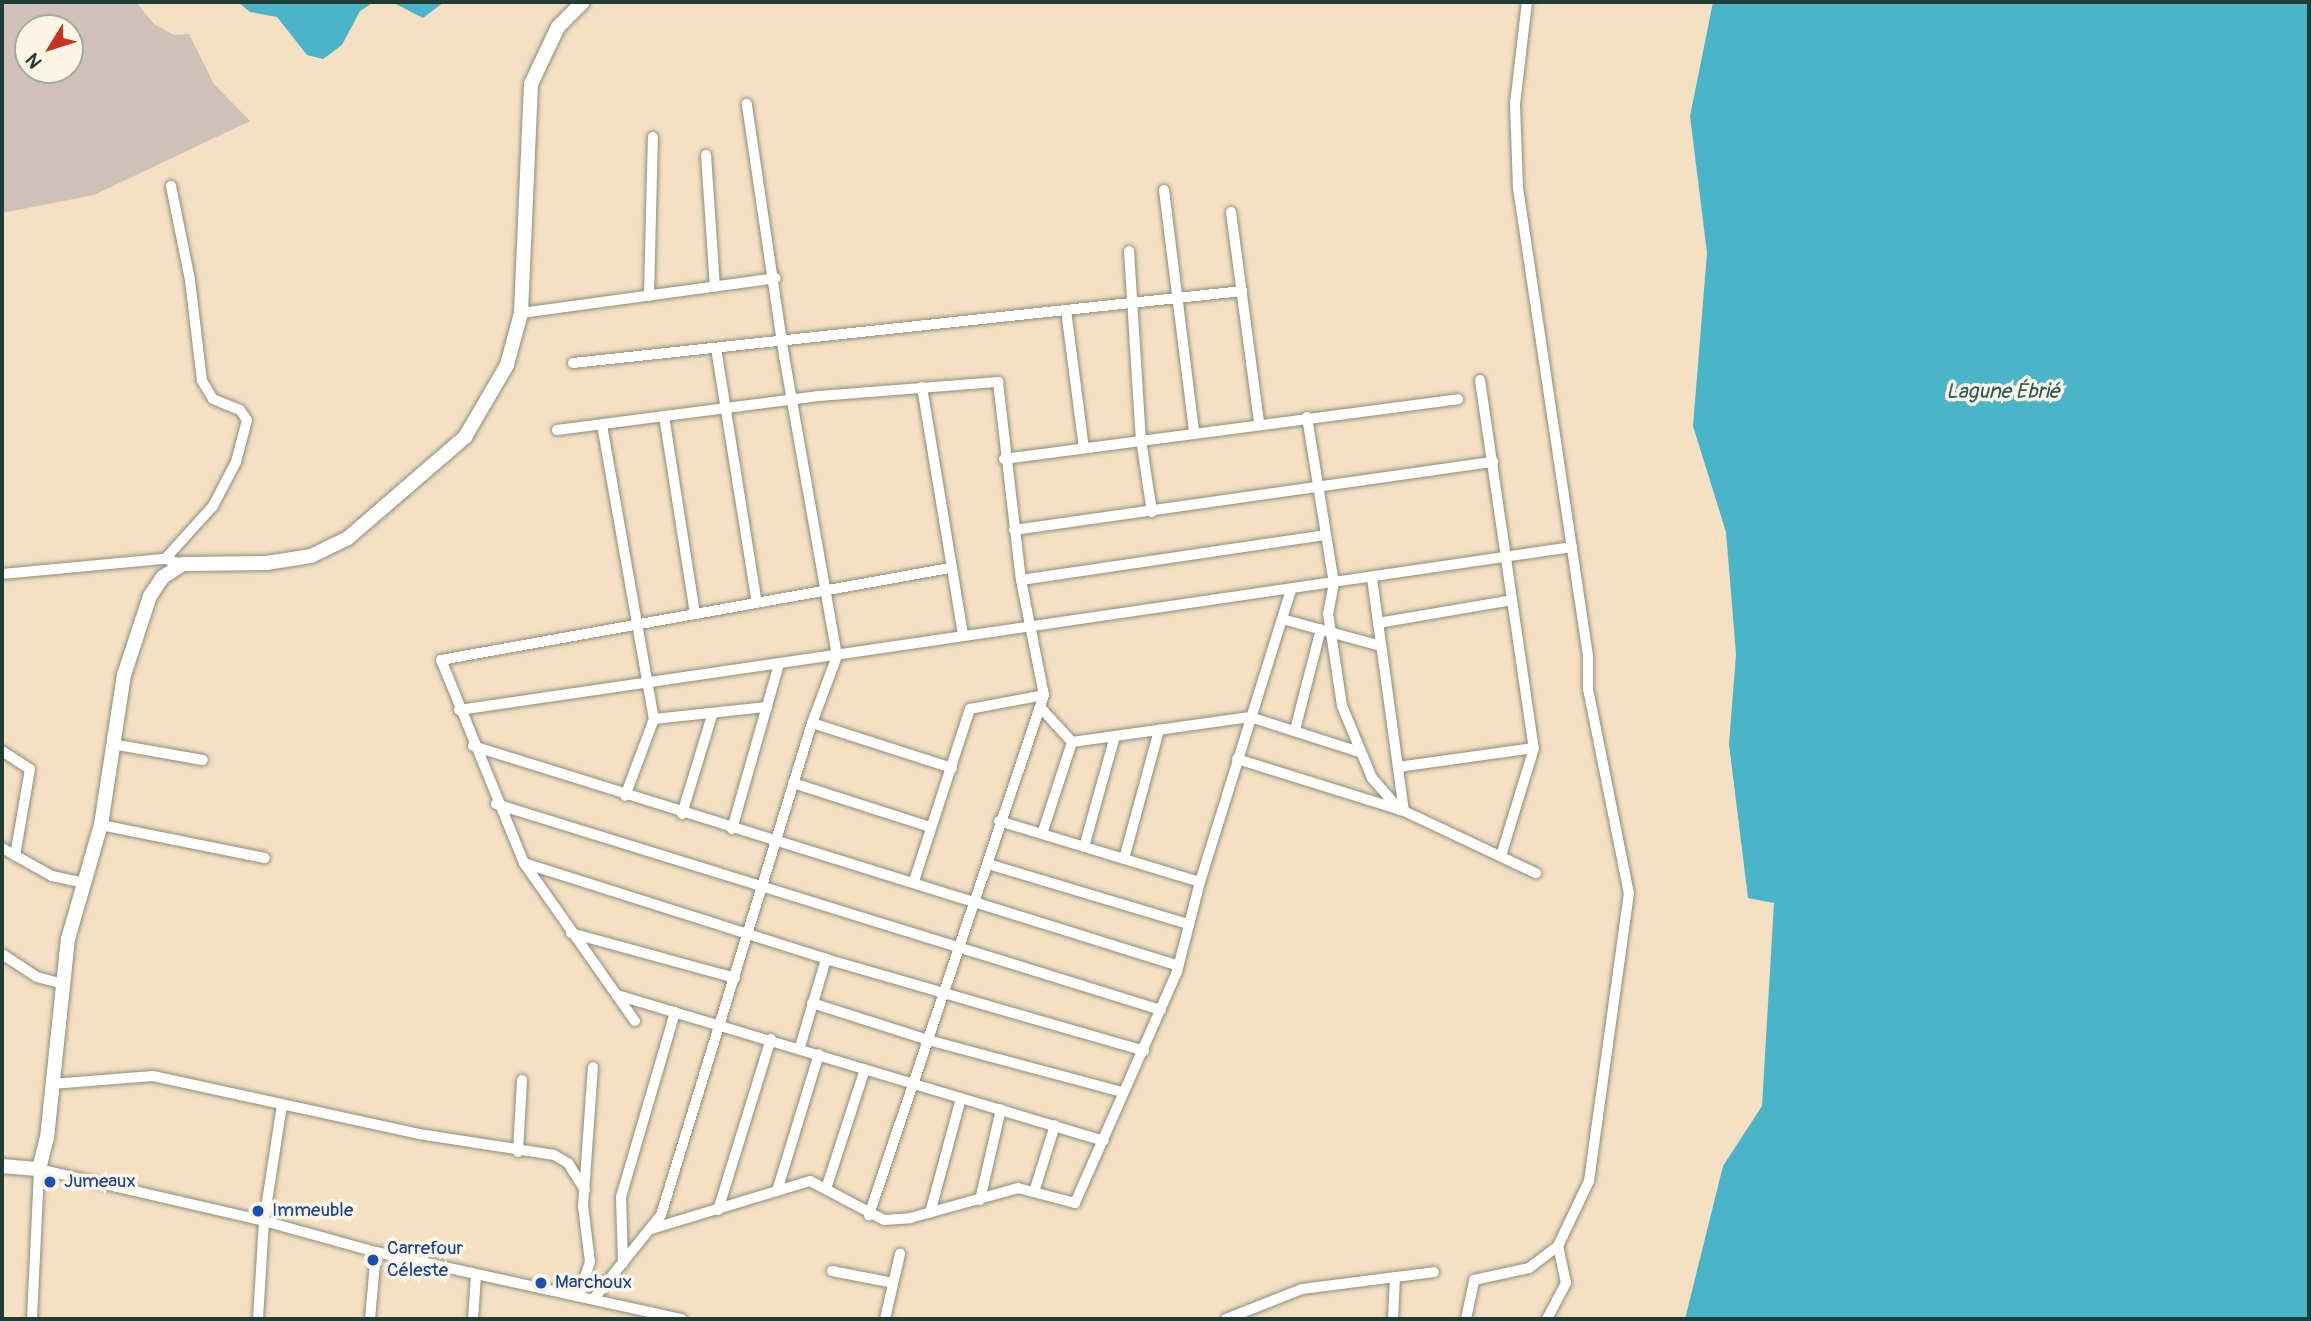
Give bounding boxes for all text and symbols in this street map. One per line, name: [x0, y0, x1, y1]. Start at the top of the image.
north arrow: [14, 14, 84, 84]
text: N: [21, 48, 47, 73]
water label: Lagune Ébrié: [1946, 379, 2060, 405]
place label: Jumeaux: [64, 1171, 136, 1193]
marker: Jumeaux: [42, 1174, 58, 1190]
place label: Immeuble: [272, 1200, 353, 1222]
marker: Immeuble: [250, 1203, 266, 1219]
place label: Carrefour Céleste: [387, 1238, 463, 1282]
marker: Carrefour Céleste: [365, 1252, 381, 1268]
place label: Marchoux: [555, 1272, 632, 1294]
marker: Marchoux: [533, 1275, 549, 1291]

